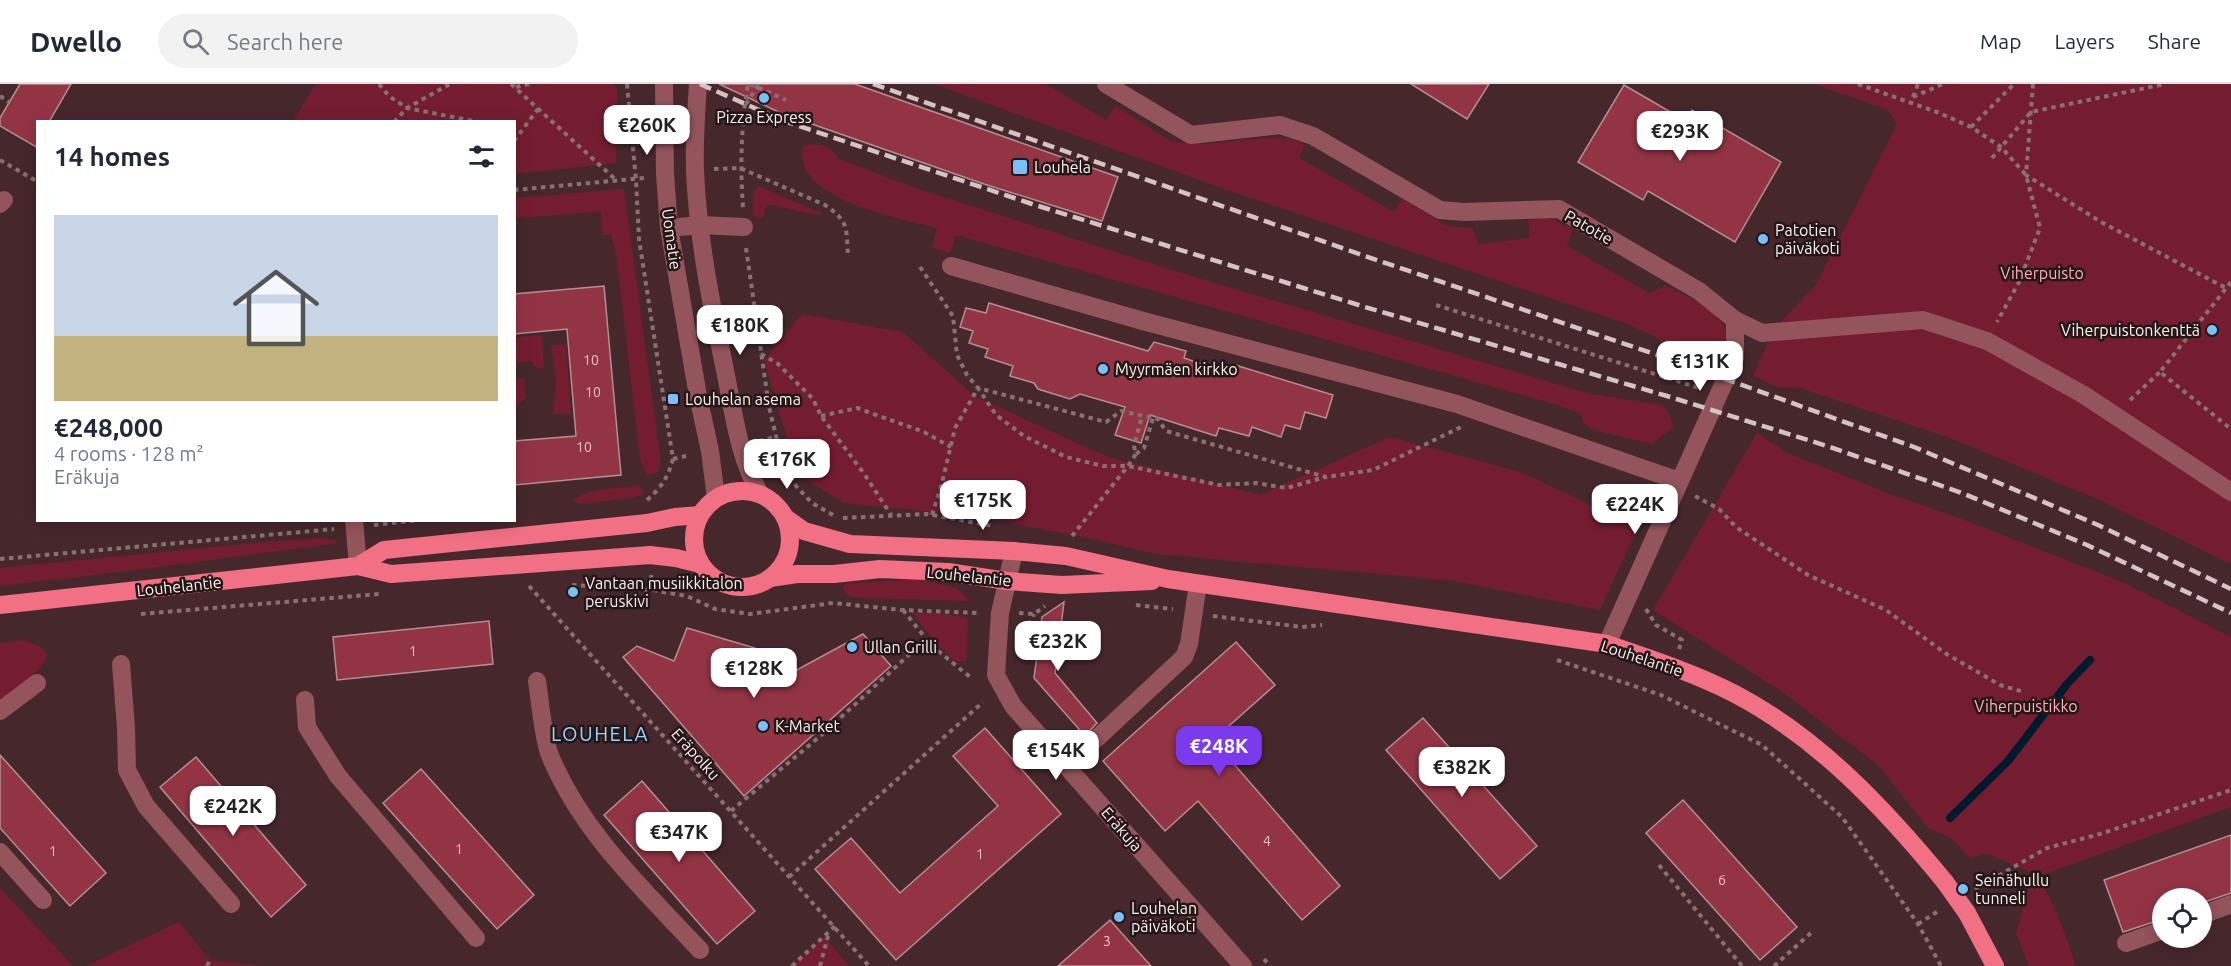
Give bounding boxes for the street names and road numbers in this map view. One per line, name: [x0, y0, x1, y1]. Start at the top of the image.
street label: Patotie: [1562, 206, 1616, 248]
street label: Uomatie: [659, 207, 685, 271]
street label: Louhelantie: [926, 563, 1012, 589]
street label: Louhelantie: [136, 573, 222, 599]
street label: Louhelantie: [1599, 636, 1685, 680]
street label: Eräpolku: [668, 724, 724, 784]
street label: Eräkuja: [1098, 803, 1146, 855]

